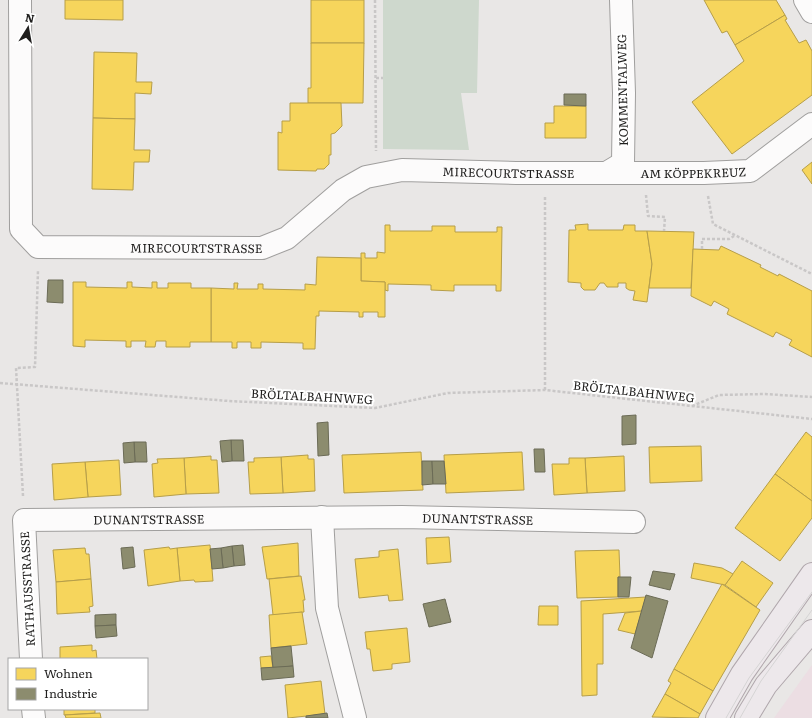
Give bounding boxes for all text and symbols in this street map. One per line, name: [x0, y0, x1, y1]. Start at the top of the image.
north arrow: [8, 8, 48, 48]
text: N: [24, 8, 36, 26]
street label: KOMMENTALWEG: [612, 34, 632, 146]
street label: MIRECOURTSTRASSE: [442, 162, 575, 182]
street label: AM KÖPPEKREUZ: [641, 162, 747, 182]
street label: MIRECOURTSTRASSE: [130, 238, 263, 257]
street label: BRÖLTALBAHNWEG: [572, 376, 696, 406]
street label: BRÖLTALBAHNWEG: [251, 384, 373, 408]
street label: DUNANTSTRASSE: [422, 508, 534, 529]
street label: DUNANTSTRASSE: [93, 510, 205, 528]
street label: RATHAUSSTRASSE: [15, 531, 39, 647]
legend: [8, 658, 148, 710]
text: Wohnen: [44, 664, 93, 682]
text: Industrie: [44, 684, 97, 702]

